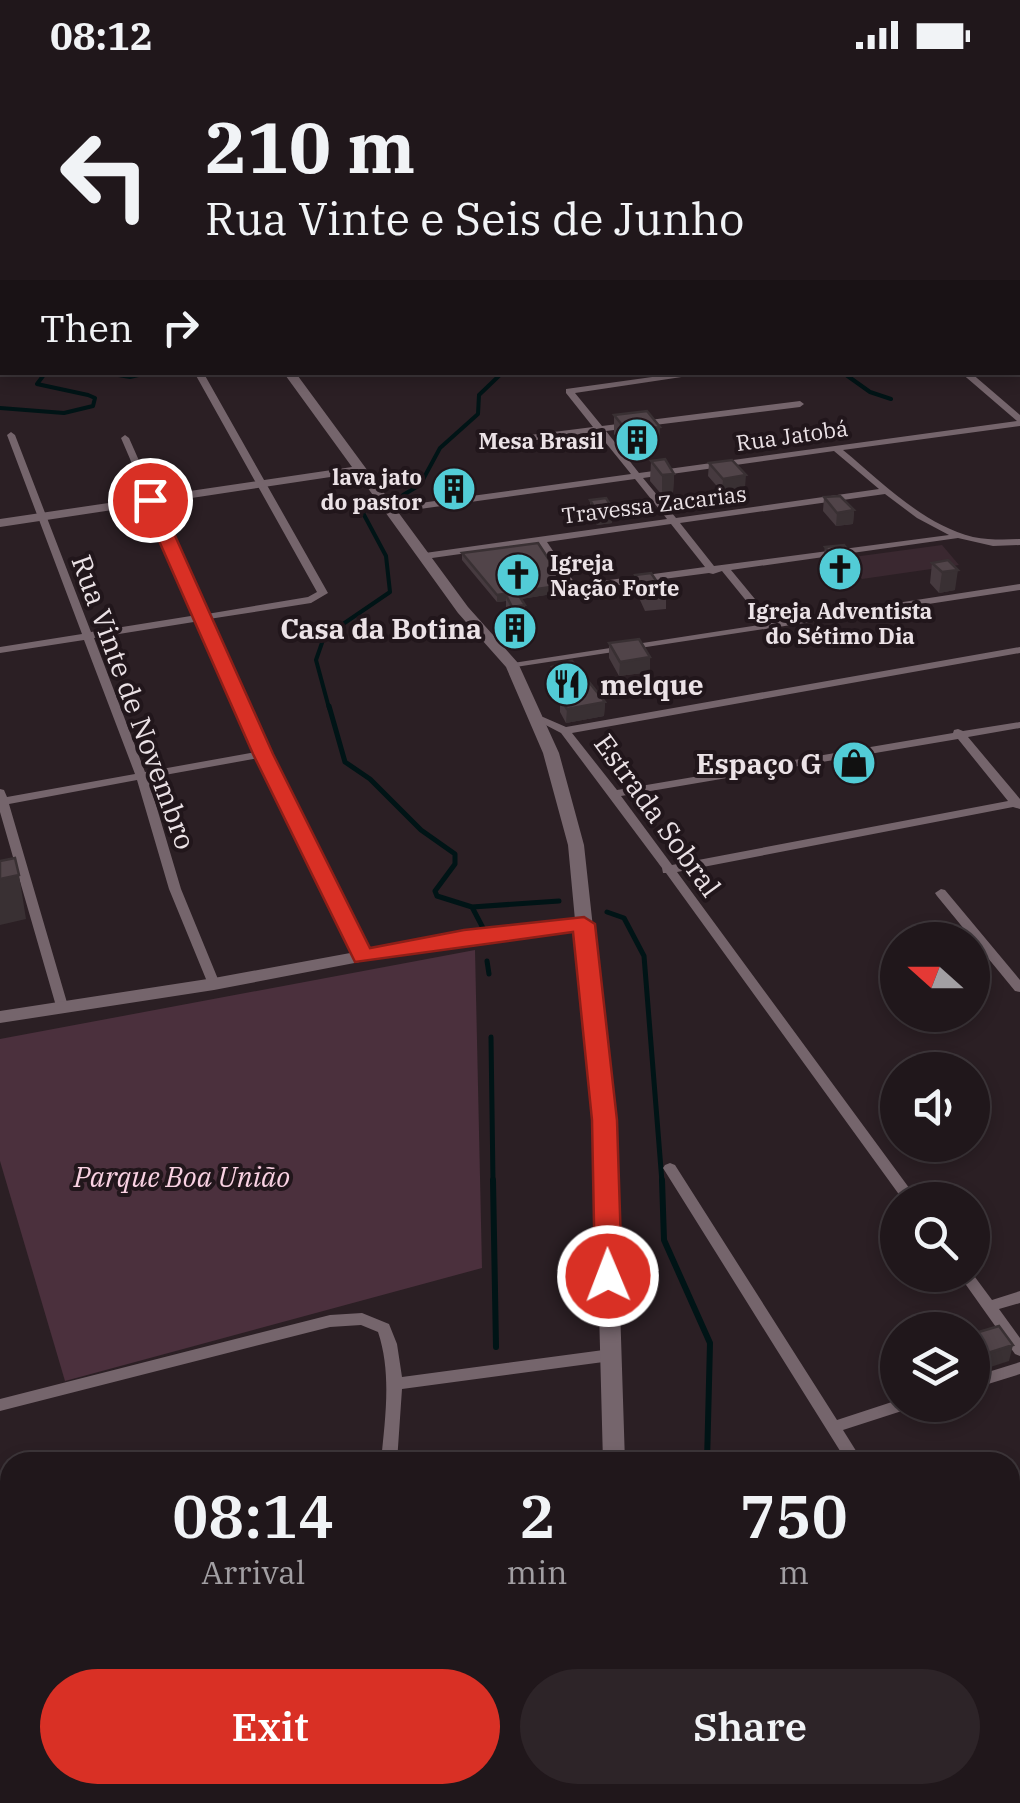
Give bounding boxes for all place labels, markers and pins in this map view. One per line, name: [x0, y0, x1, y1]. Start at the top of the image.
building icon: Mesa Brasil: [614, 417, 660, 463]
place label: Mesa Brasil: [478, 426, 604, 455]
pin: [108, 458, 193, 543]
place label: lava jato do pastor: [321, 462, 422, 516]
building icon: lava jato do pastor: [431, 466, 477, 512]
church icon: Igreja Adventista do Sétimo Dia: [817, 546, 863, 592]
place label: Igreja Nação Forte: [550, 548, 680, 602]
church icon: Igreja Nação Forte: [495, 552, 541, 598]
place label: Igreja Adventista do Sétimo Dia: [748, 596, 932, 650]
building icon: Casa da Botina: [492, 605, 538, 651]
place label: Casa da Botina: [280, 610, 482, 647]
restaurant icon: melque: [544, 661, 590, 707]
place label: melque: [600, 666, 704, 703]
shop icon: Espaço G: [831, 740, 877, 786]
place label: Espaço G: [696, 745, 822, 782]

